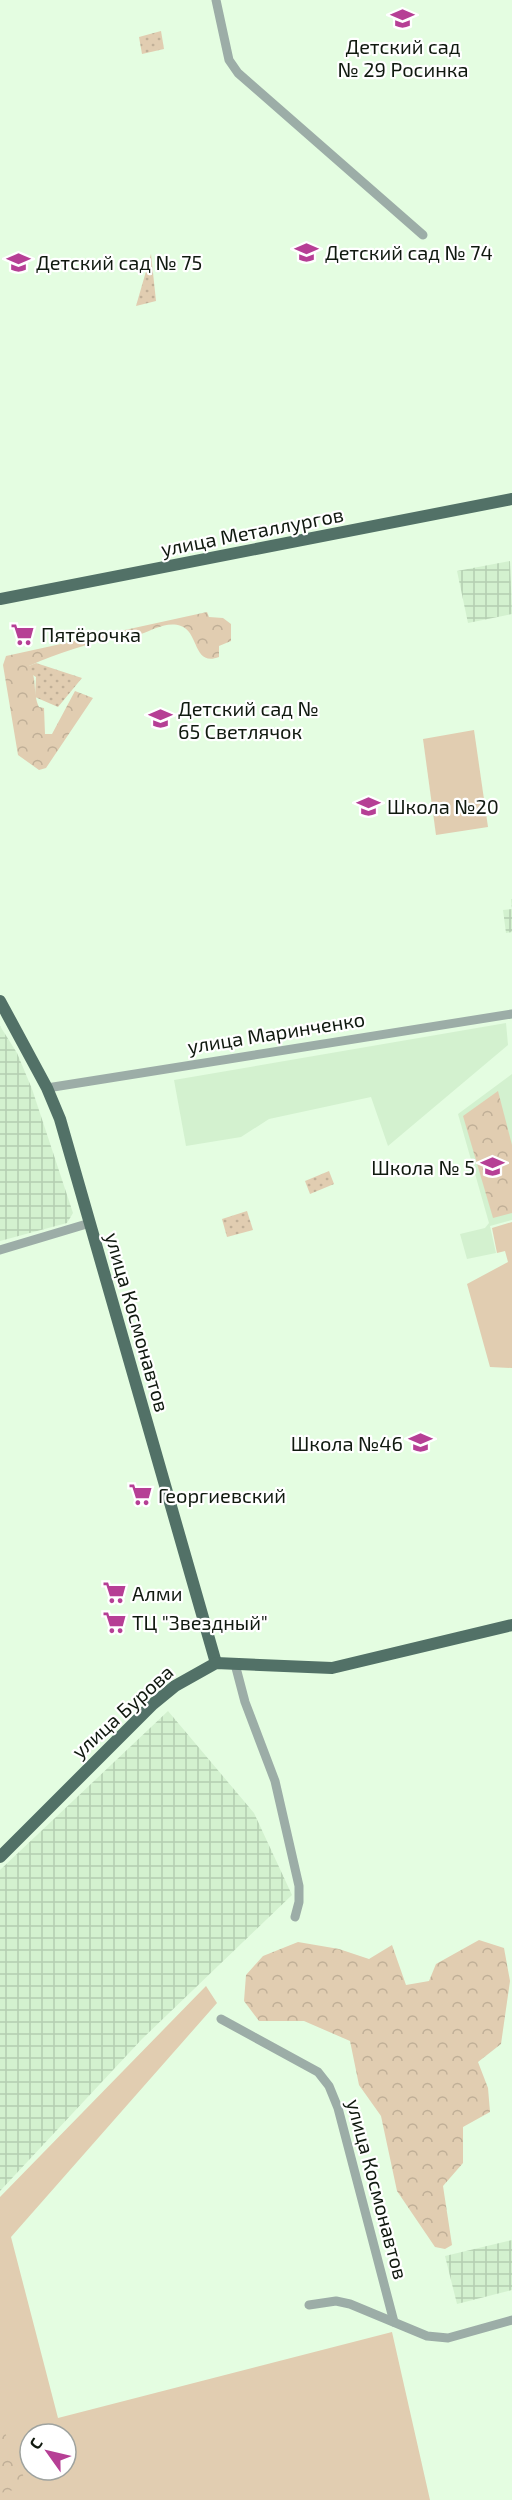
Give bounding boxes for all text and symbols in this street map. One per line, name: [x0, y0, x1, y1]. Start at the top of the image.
school or university icon: Детский сад № 29 Росинка: [390, 6, 416, 32]
place label: Детский сад № 29 Росинка: [337, 34, 469, 81]
school or university icon: Детский сад № 74: [294, 239, 320, 265]
place label: Детский сад № 74: [325, 240, 493, 264]
school or university icon: Детский сад № 75: [5, 249, 31, 275]
place label: Детский сад № 75: [36, 250, 202, 274]
street label: улица Металлургов: [159, 502, 346, 561]
supermarket icon: Пятёрочка: [10, 621, 36, 647]
place label: Пятёрочка: [41, 622, 141, 646]
place label: Детский сад № 65 Светлячок: [178, 696, 319, 743]
school or university icon: Детский сад № 65 Светлячок: [147, 706, 173, 732]
school or university icon: Школа №20: [356, 793, 382, 819]
place label: Школа №20: [387, 794, 499, 818]
street label: улица Маринченко: [186, 1006, 366, 1059]
school or university icon: Школа № 5: [480, 1154, 506, 1180]
place label: Школа № 5: [371, 1155, 475, 1179]
street label: улица Космонавтов: [100, 1229, 175, 1415]
school or university icon: Школа №46: [408, 1430, 434, 1456]
place label: Школа №46: [291, 1431, 403, 1455]
supermarket icon: Георгиевский: [127, 1482, 153, 1508]
place label: Георгиевский: [158, 1483, 286, 1507]
supermarket icon: Алми: [101, 1580, 127, 1606]
place label: Алми: [132, 1581, 182, 1605]
supermarket icon: ТЦ "Звездный": [101, 1609, 127, 1635]
place label: ТЦ "Звездный": [132, 1610, 268, 1634]
street label: улица Бурова: [66, 1659, 178, 1763]
street label: улица Космонавтов: [341, 2096, 414, 2282]
north arrow: [18, 2422, 78, 2482]
text: С: [25, 2434, 46, 2453]

